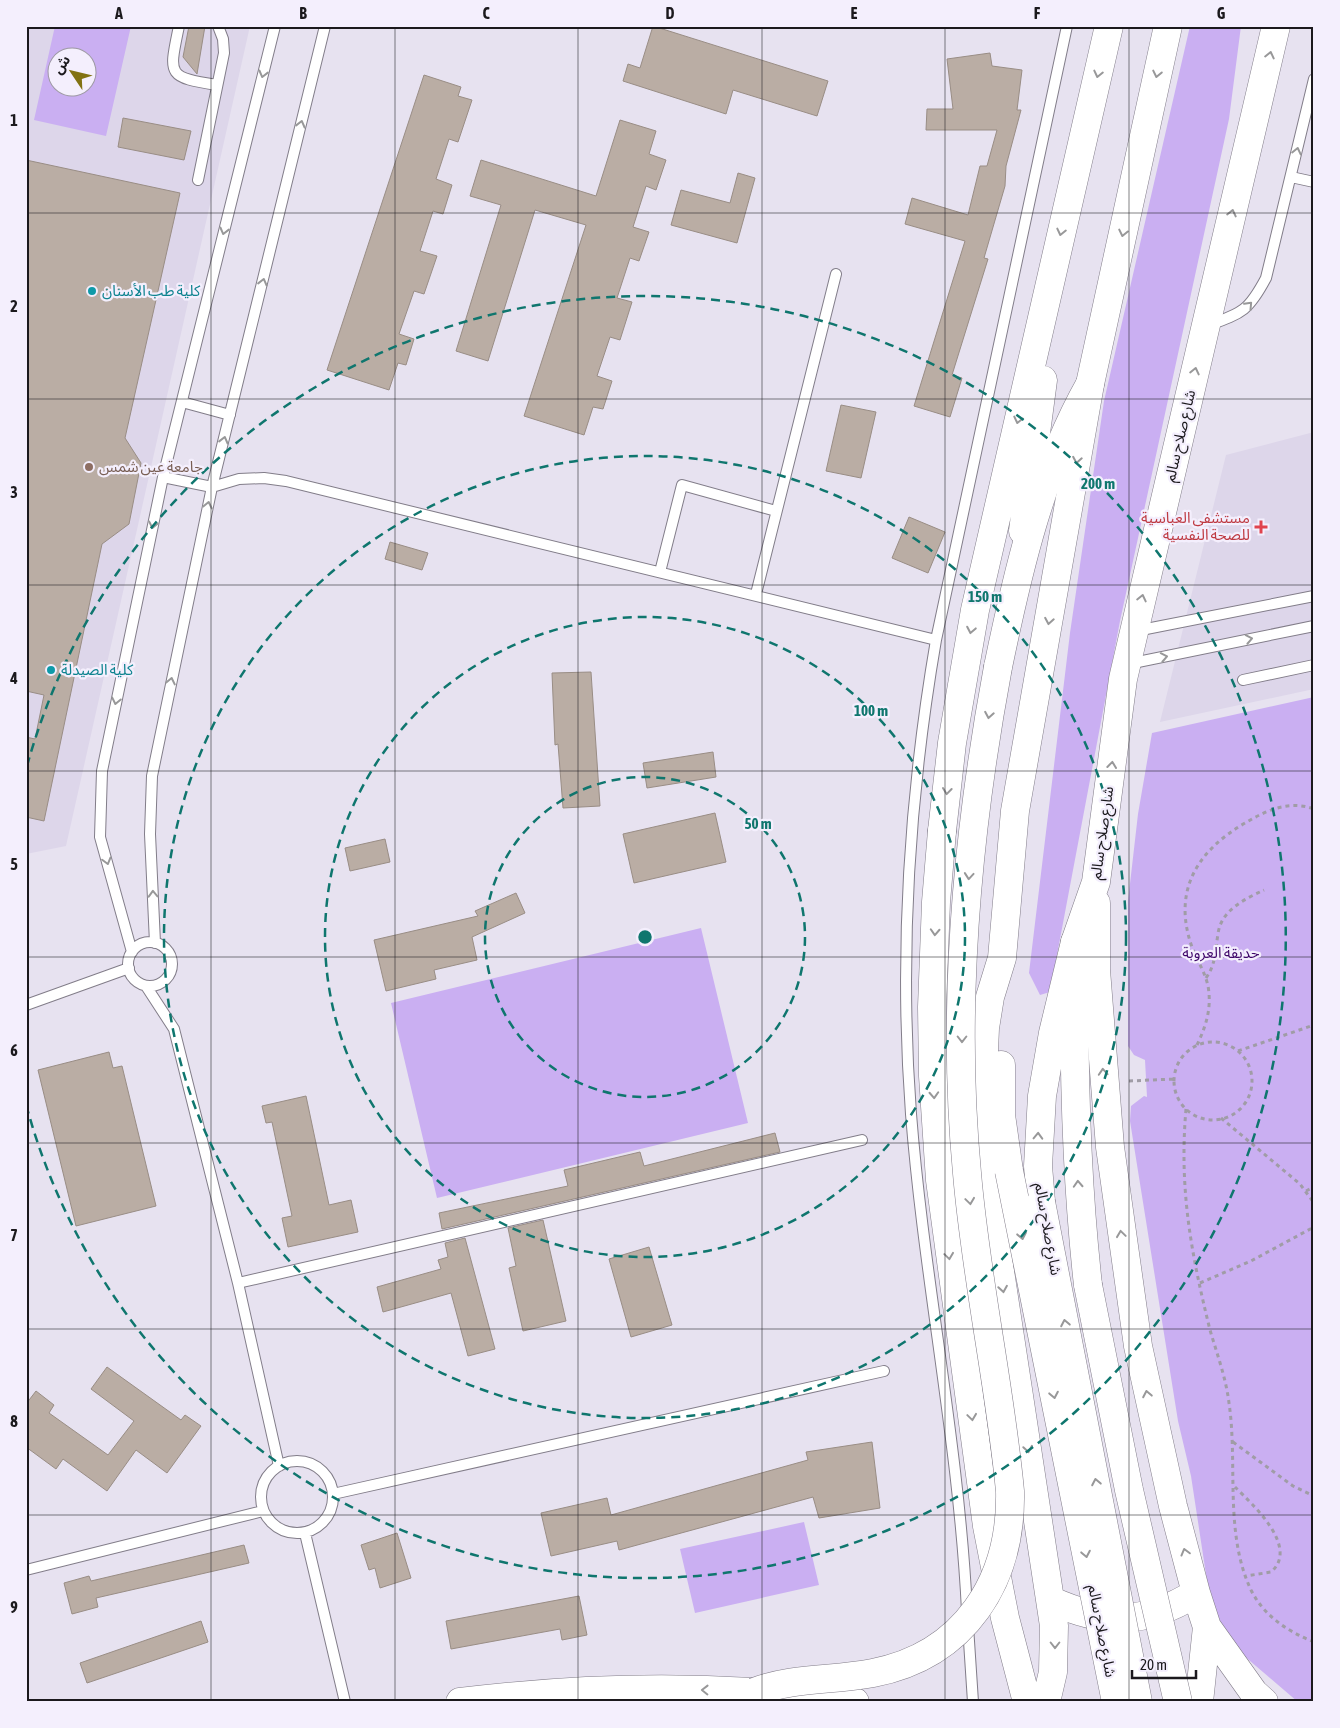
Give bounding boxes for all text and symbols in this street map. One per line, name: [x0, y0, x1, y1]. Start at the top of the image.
text: A: [114, 4, 123, 22]
text: B: [299, 4, 307, 22]
text: C: [482, 4, 490, 22]
text: D: [666, 4, 675, 22]
text: E: [851, 4, 858, 22]
text: F: [1034, 4, 1041, 22]
text: G: [1217, 4, 1226, 22]
north arrow: [48, 48, 98, 98]
one-way arrow: [1264, 51, 1275, 59]
text: ش: [49, 52, 73, 77]
one-way arrow: [259, 69, 269, 77]
one-way arrow: [1093, 69, 1104, 78]
one-way arrow: [1153, 69, 1163, 78]
text: 1: [10, 111, 18, 129]
one-way arrow: [295, 120, 306, 129]
one-way arrow: [1291, 147, 1302, 156]
one-way arrow: [1226, 209, 1237, 218]
one-way arrow: [219, 227, 230, 236]
one-way arrow: [1056, 227, 1067, 236]
one-way arrow: [1118, 228, 1129, 237]
one-way arrow: [257, 279, 267, 287]
place label: كلية طب الأسنان: [102, 282, 201, 300]
marker: كلية طب الأسنان: [86, 285, 98, 297]
text: 2: [10, 297, 18, 315]
one-way arrow: [1243, 301, 1252, 310]
one-way arrow: [1189, 367, 1200, 376]
street label: شارع صلاح سالم: [1161, 388, 1202, 484]
one-way arrow: [1013, 416, 1024, 425]
one-way arrow: [218, 436, 228, 444]
one-way arrow: [1072, 456, 1082, 465]
place label: جامعة عين شمس: [99, 458, 203, 476]
marker: جامعة عين شمس: [83, 461, 95, 473]
text: 200 m: [1081, 475, 1115, 492]
text: 3: [10, 483, 18, 501]
one-way arrow: [202, 501, 213, 510]
place label: مستشفى العباسية للصحة النفسية: [1141, 509, 1250, 543]
one-way arrow: [149, 520, 159, 529]
marker: مستشفى العباسية للصحة النفسية: [1254, 520, 1268, 534]
text: 150 m: [968, 588, 1002, 605]
one-way arrow: [1136, 593, 1147, 602]
one-way arrow: [1044, 616, 1054, 625]
one-way arrow: [967, 626, 977, 634]
one-way arrow: [1244, 635, 1253, 645]
one-way arrow: [1159, 652, 1168, 662]
place label: كلية الصيدلة: [61, 661, 134, 678]
marker: كلية الصيدلة: [45, 664, 57, 676]
text: 4: [9, 669, 18, 687]
one-way arrow: [165, 677, 176, 686]
one-way arrow: [111, 697, 122, 705]
text: 100 m: [854, 702, 888, 719]
one-way arrow: [985, 711, 995, 720]
one-way arrow: [1106, 760, 1116, 769]
street label: شارع صلاح سالم: [1087, 785, 1120, 881]
one-way arrow: [942, 787, 953, 795]
text: 50 m: [745, 815, 772, 832]
text: 5: [10, 855, 18, 873]
one-way arrow: [101, 857, 112, 866]
one-way arrow: [963, 873, 974, 881]
one-way arrow: [147, 890, 158, 898]
centre of rings: [636, 928, 654, 946]
one-way arrow: [929, 928, 940, 936]
park label: حديقة العروبة: [1182, 944, 1260, 962]
one-way arrow: [957, 1036, 967, 1043]
text: 6: [10, 1041, 18, 1059]
one-way arrow: [1098, 1068, 1109, 1076]
one-way arrow: [929, 1091, 940, 1099]
one-way arrow: [1033, 1132, 1043, 1140]
one-way arrow: [1072, 1180, 1083, 1188]
street label: شارع صلاح سالم: [1028, 1181, 1065, 1278]
one-way arrow: [965, 1197, 975, 1205]
text: 7: [10, 1226, 18, 1244]
one-way arrow: [1117, 1229, 1127, 1238]
one-way arrow: [1016, 1231, 1027, 1240]
one-way arrow: [944, 1252, 954, 1261]
one-way arrow: [997, 1285, 1008, 1293]
one-way arrow: [1060, 1318, 1070, 1327]
one-way arrow: [1142, 1390, 1153, 1398]
one-way arrow: [1049, 1391, 1059, 1399]
text: 8: [10, 1412, 18, 1430]
one-way arrow: [966, 1413, 977, 1421]
one-way arrow: [1022, 1445, 1033, 1453]
one-way arrow: [1091, 1478, 1101, 1487]
one-way arrow: [1180, 1547, 1191, 1556]
one-way arrow: [1081, 1550, 1091, 1559]
street label: شارع صلاح سالم: [1081, 1583, 1120, 1680]
text: 9: [10, 1598, 18, 1616]
one-way arrow: [1050, 1641, 1060, 1649]
scale bar: [1132, 1648, 1196, 1680]
text: 20 m: [1140, 1656, 1167, 1673]
one-way arrow: [701, 1685, 708, 1695]

